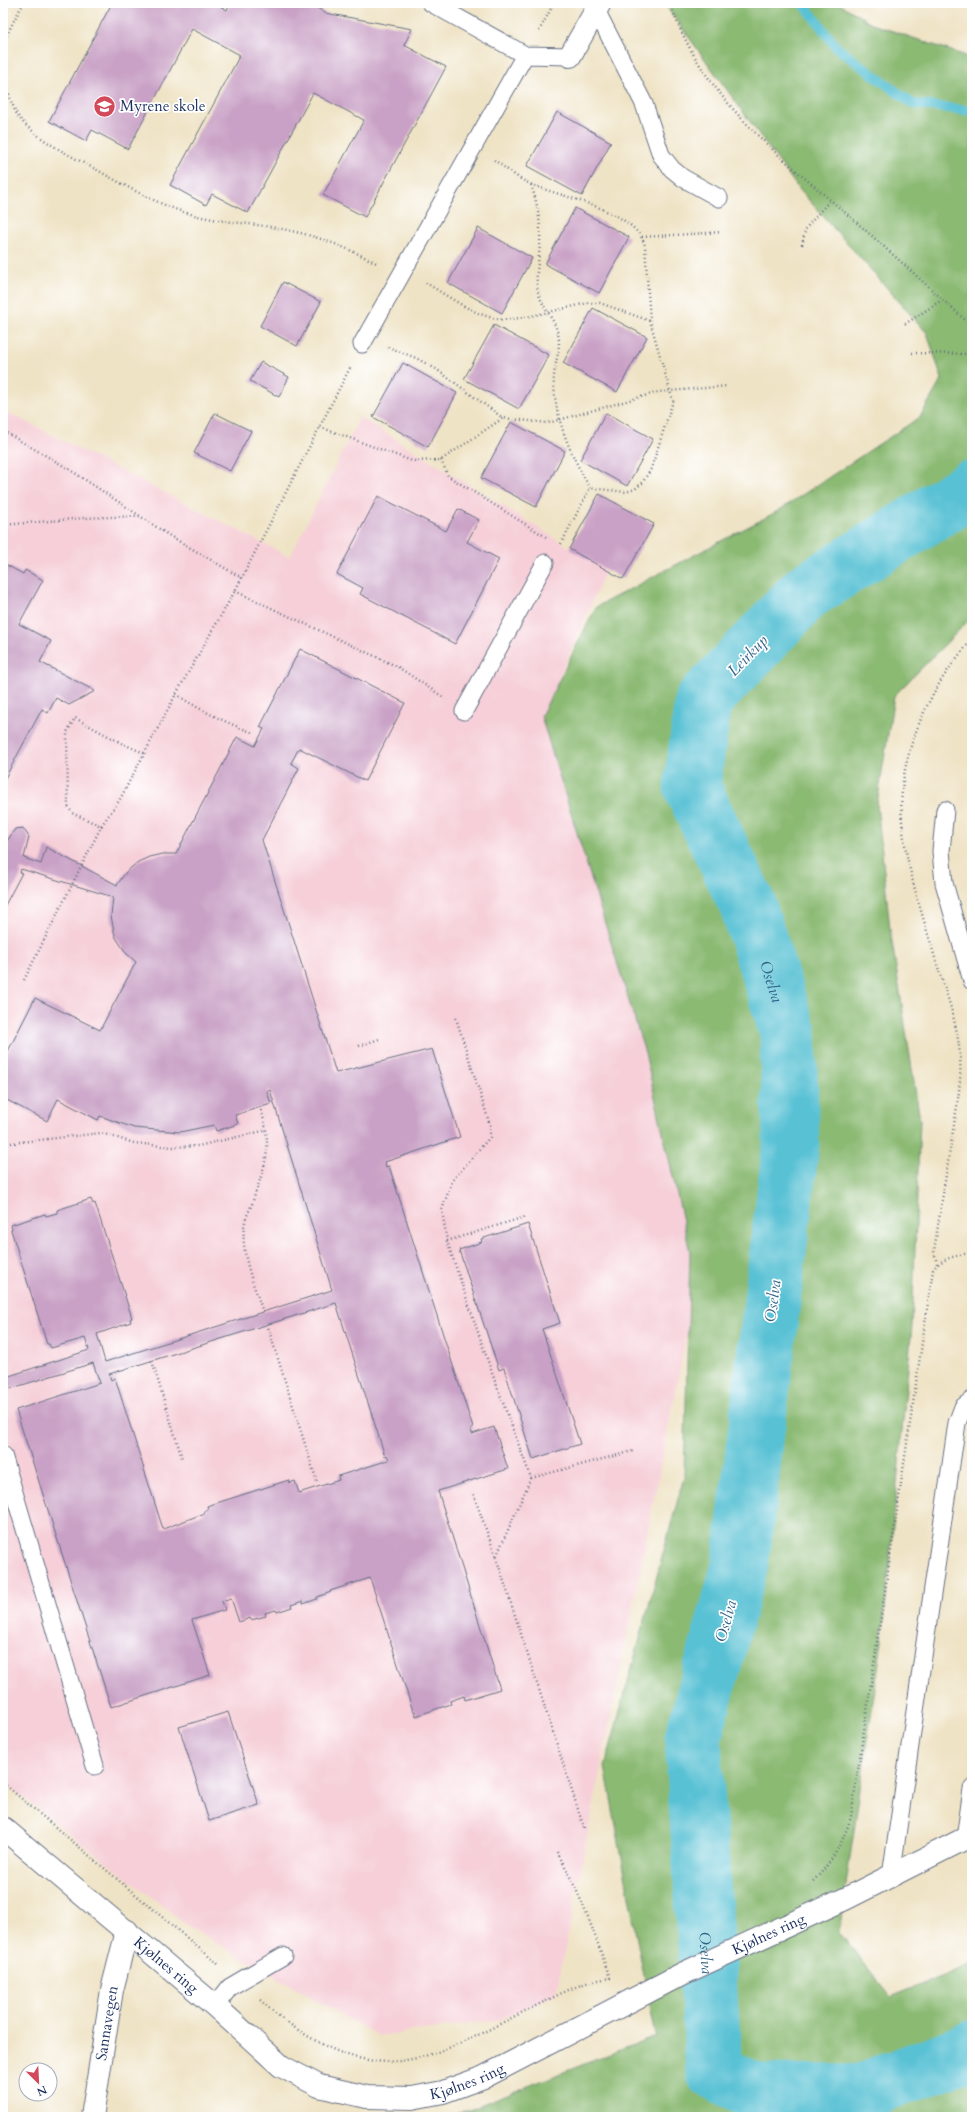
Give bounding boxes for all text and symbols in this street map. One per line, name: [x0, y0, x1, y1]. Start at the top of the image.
school or university icon: Myrene skole: [91, 93, 117, 119]
place label: Myrene skole: [120, 96, 206, 116]
water label: Leirkup: [723, 630, 773, 681]
water label: Oselva: [754, 958, 788, 1005]
water label: Oselva: [759, 1279, 786, 1324]
water label: Oselva: [710, 1598, 742, 1645]
street label: Kjølnes ring: [729, 1908, 809, 1960]
water label: Oselva: [693, 1931, 718, 1975]
street label: Kjølnes ring: [130, 1932, 203, 1998]
street label: Sannavegen: [91, 1983, 123, 2062]
street label: Kjølnes ring: [428, 2058, 509, 2104]
north arrow: [18, 2062, 58, 2102]
text: N: [34, 2082, 49, 2100]

